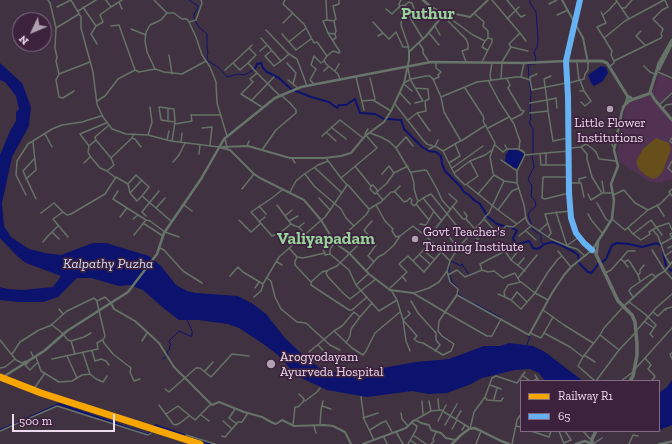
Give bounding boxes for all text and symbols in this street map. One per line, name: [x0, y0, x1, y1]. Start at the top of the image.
district label: Puthur: [401, 4, 455, 24]
north arrow: [12, 12, 52, 52]
text: N: [16, 32, 31, 48]
marker: Little Flower Institutions: [605, 104, 615, 114]
place label: Little Flower Institutions: [574, 115, 646, 146]
place label: Govt Teacher's Training Institute: [423, 224, 524, 255]
district label: Valiyapadam: [277, 229, 375, 249]
marker: Govt Teacher's Training Institute: [410, 234, 420, 244]
water label: Kalpathy Puzha: [63, 256, 153, 272]
place label: Arogyodayam Ayurveda Hospital: [280, 349, 383, 380]
marker: Arogyodayam Ayurveda Hospital: [265, 358, 277, 370]
legend: [520, 380, 660, 432]
text: Railway R1: [558, 389, 613, 403]
scale bar: [14, 406, 117, 432]
text: 65: [558, 409, 571, 423]
text: 500 m: [19, 414, 52, 428]

